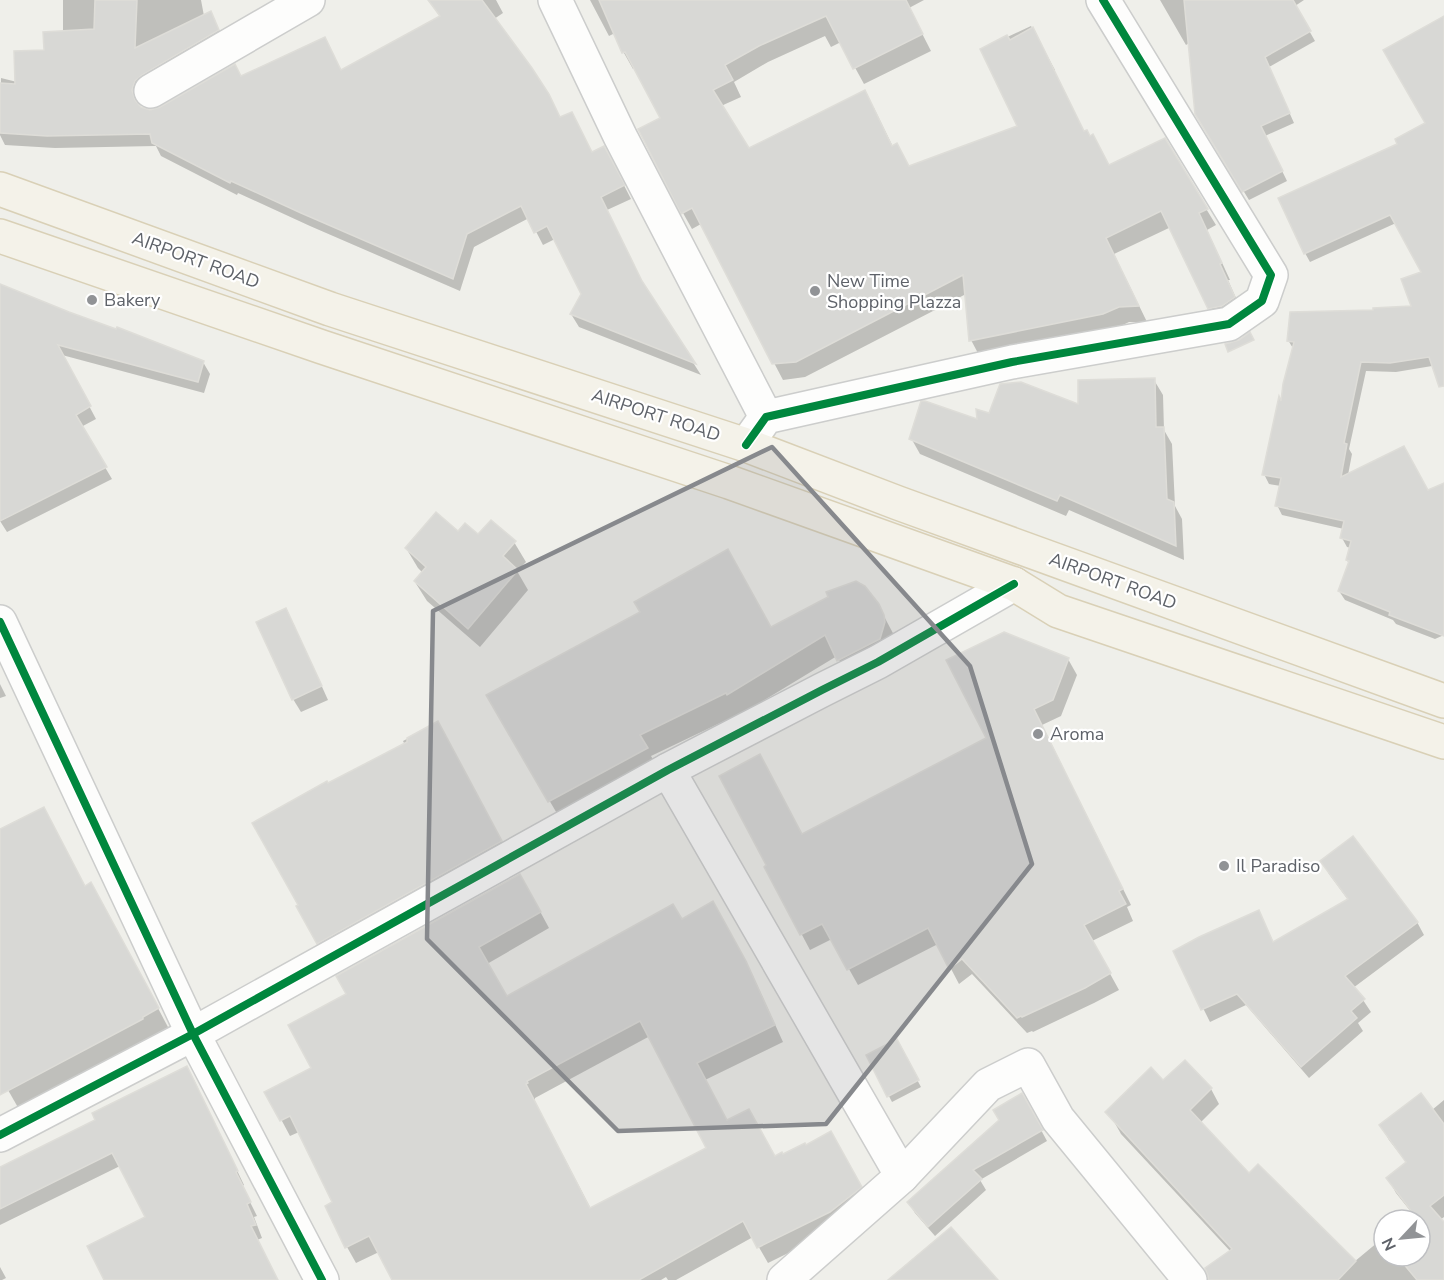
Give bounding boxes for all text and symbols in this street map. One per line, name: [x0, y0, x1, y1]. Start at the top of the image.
street label: AIRPORT ROAD: [129, 226, 263, 294]
place label: New Time Shopping Plazza: [827, 269, 961, 314]
marker: New Time Shopping Plazza: [808, 284, 822, 298]
place label: Bakery: [104, 288, 161, 312]
marker: Bakery: [85, 293, 99, 307]
street label: AIRPORT ROAD: [589, 383, 723, 447]
street label: AIRPORT ROAD: [1046, 547, 1180, 615]
place label: Aroma: [1050, 722, 1104, 746]
marker: Aroma: [1031, 727, 1045, 741]
place label: Il Paradiso: [1236, 854, 1320, 878]
marker: Il Paradiso: [1217, 859, 1231, 873]
north arrow: [1372, 1208, 1432, 1268]
text: N: [1377, 1234, 1402, 1254]

